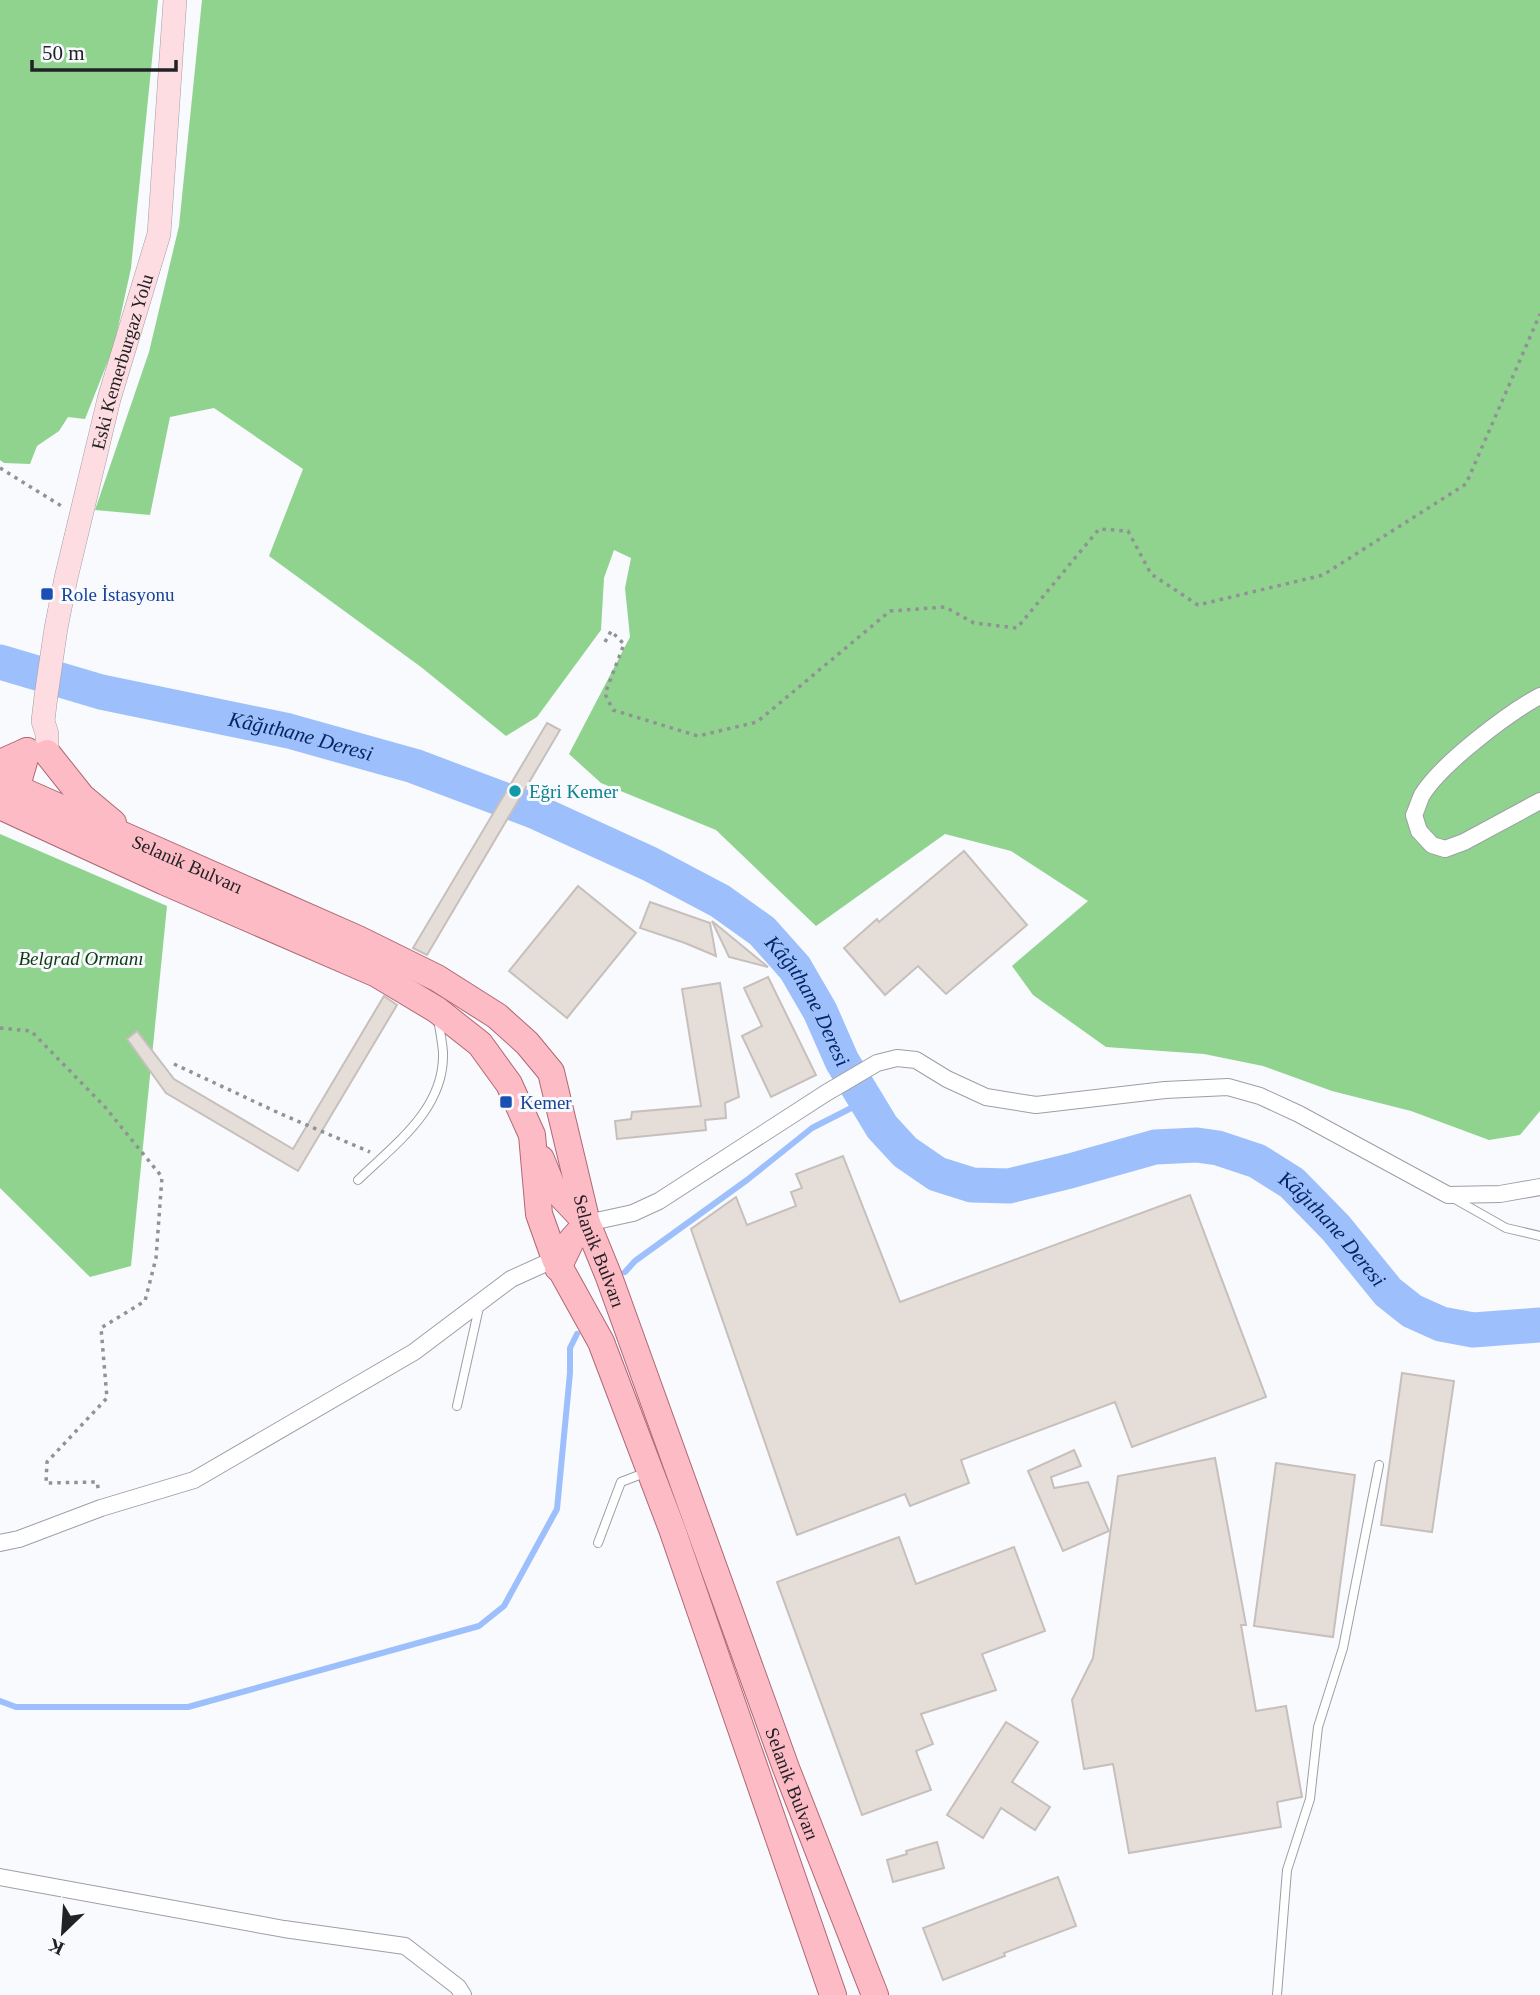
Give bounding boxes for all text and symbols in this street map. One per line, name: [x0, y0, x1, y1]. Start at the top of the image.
scale bar: [32, 28, 175, 72]
text: 50 m: [42, 41, 85, 65]
street label: Eski Kemerburgaz Yolu: [87, 271, 157, 452]
place label: Role İstasyonu: [61, 584, 175, 605]
marker: Role İstasyonu: [39, 586, 55, 602]
water label: Kâğıthane Deresi: [225, 707, 376, 766]
place label: Eğri Kemer: [529, 781, 619, 802]
marker: Eğri Kemer: [507, 783, 523, 799]
street label: Selanik Bulvarı: [129, 831, 246, 898]
water label: Kâğıthane Deresi: [759, 930, 855, 1071]
park label: Belgrad Ormanı: [18, 948, 144, 969]
place label: Kemer: [520, 1092, 572, 1113]
marker: Kemer: [498, 1094, 514, 1110]
water label: Kâğıthane Deresi: [1274, 1165, 1391, 1292]
street label: Selanik Bulvarı: [570, 1192, 629, 1310]
street label: Selanik Bulvarı: [761, 1725, 823, 1843]
north arrow: [28, 1897, 98, 1967]
text: K: [45, 1934, 67, 1960]

